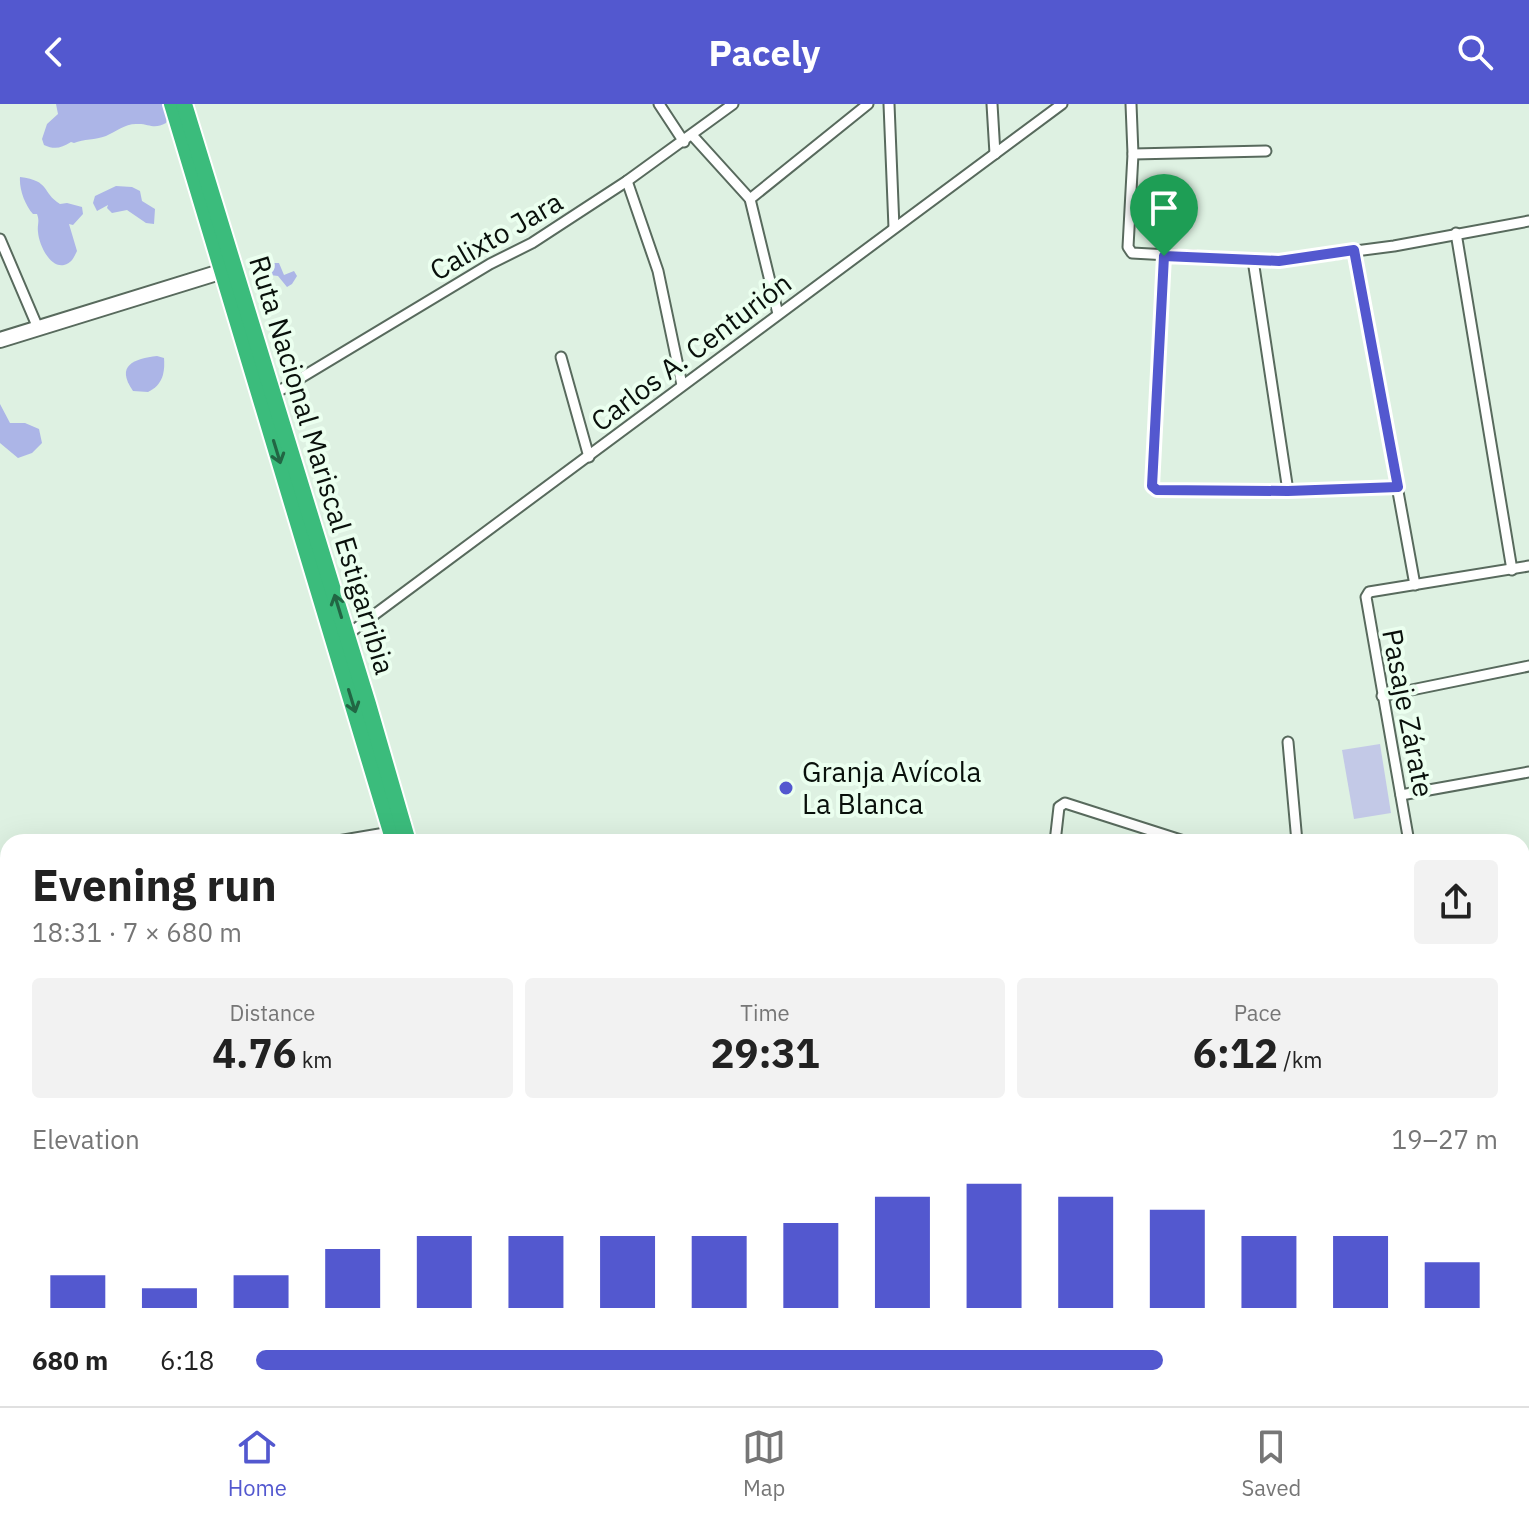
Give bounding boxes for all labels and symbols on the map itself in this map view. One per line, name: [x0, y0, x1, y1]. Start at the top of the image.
pin: [1130, 174, 1198, 256]
street label: Calixto Jara: [423, 183, 569, 288]
street label: Ruta Nacional Mariscal Estigarribia: [241, 251, 404, 679]
street label: Carlos A. Centurión: [583, 264, 798, 439]
one-way arrow: [270, 439, 285, 465]
one-way arrow: [330, 594, 345, 620]
street label: Pasaje Zárate: [1374, 626, 1443, 800]
one-way arrow: [345, 688, 360, 714]
place label: Granja Avícola La Blanca: [802, 753, 981, 822]
marker: Granja Avícola La Blanca: [777, 779, 795, 797]

